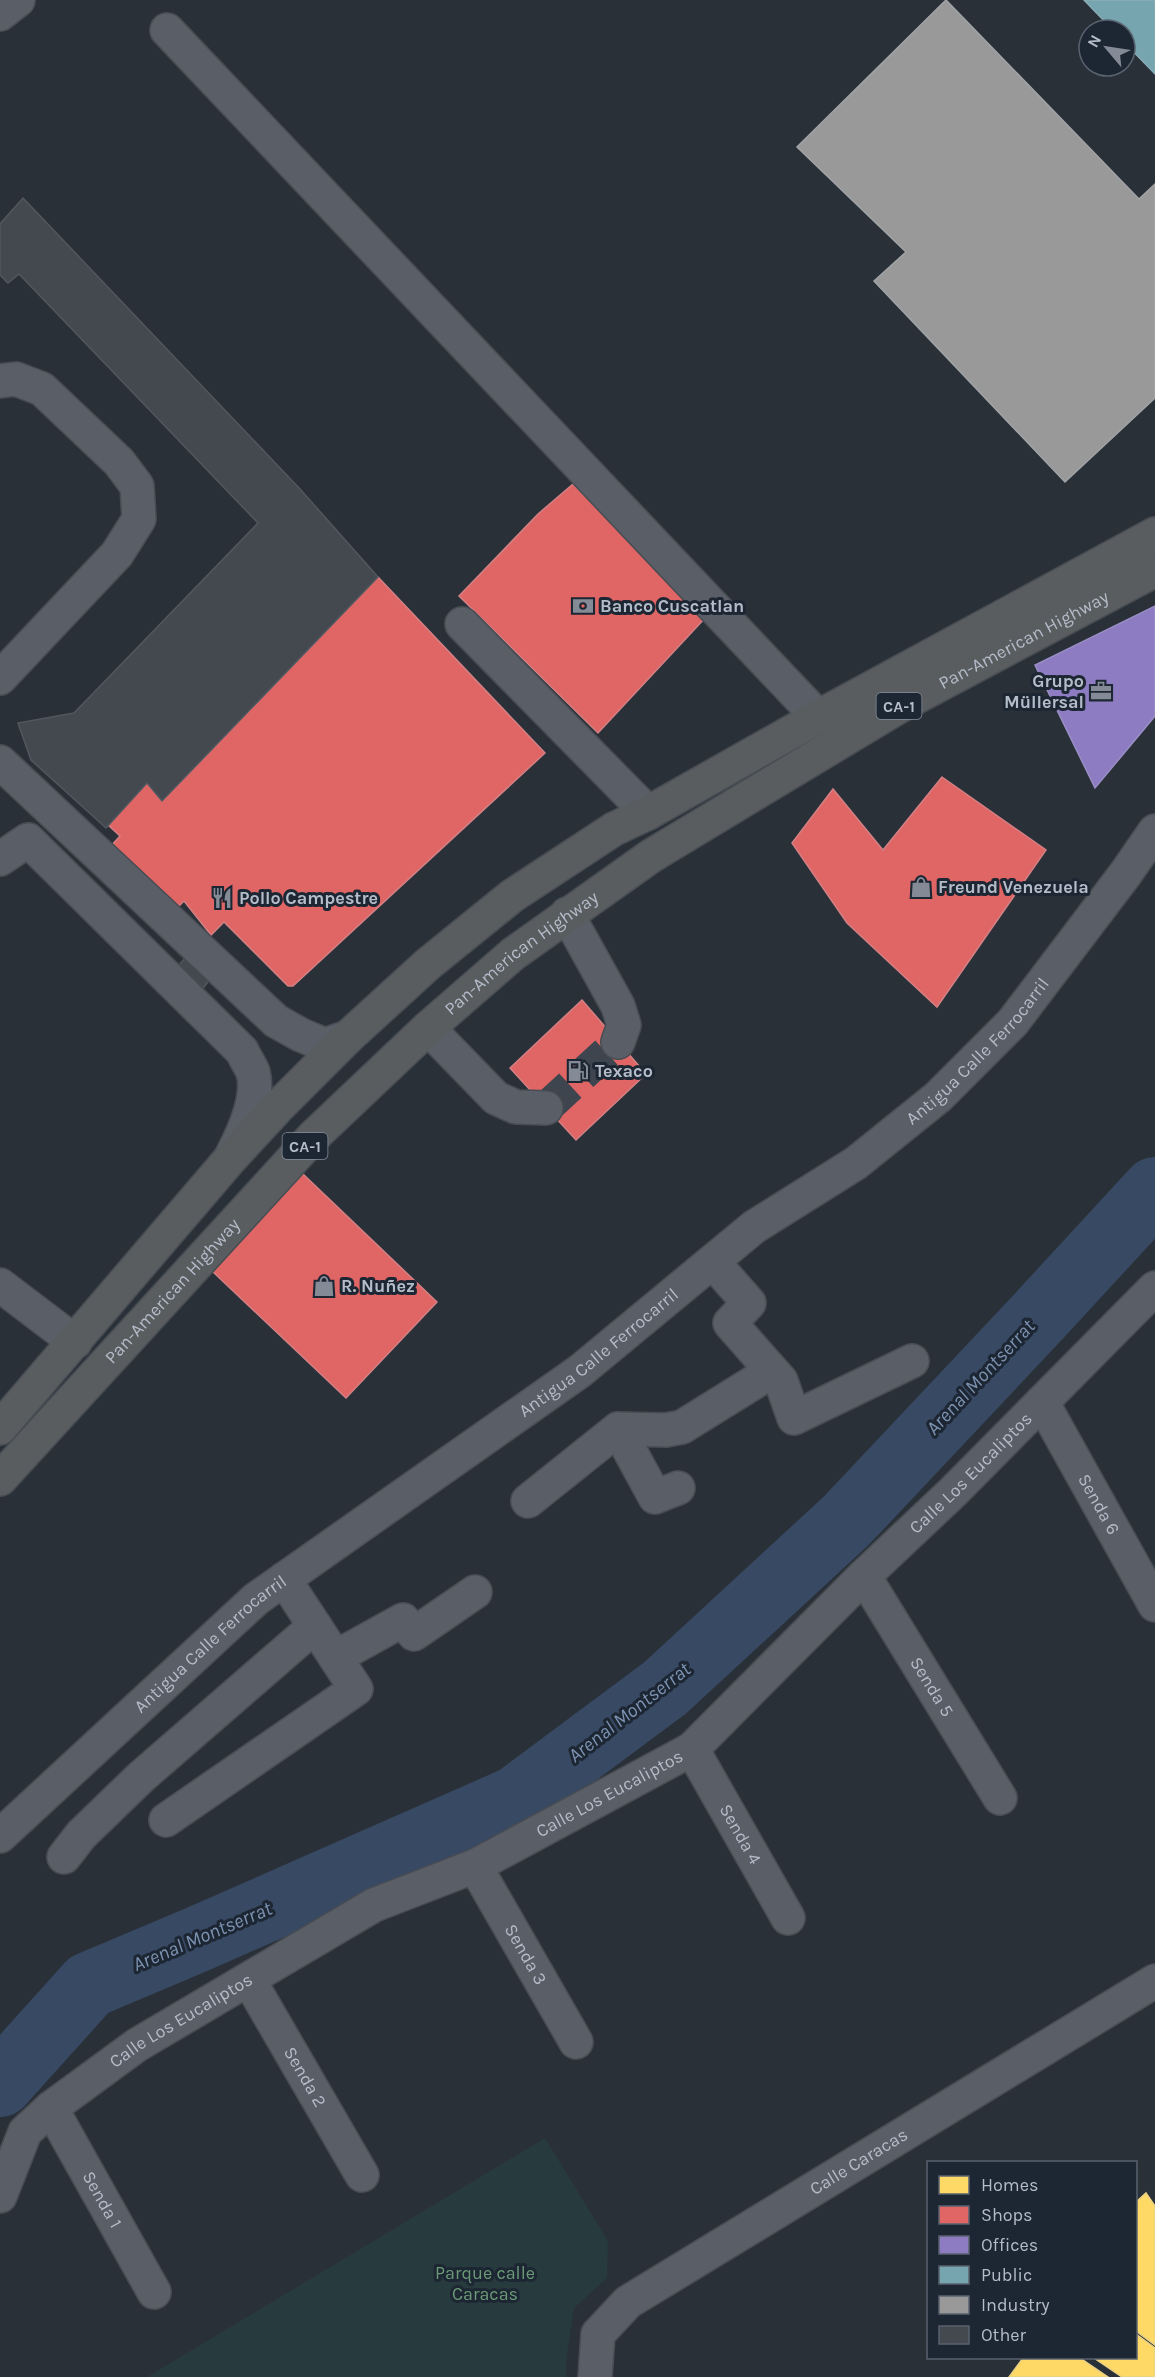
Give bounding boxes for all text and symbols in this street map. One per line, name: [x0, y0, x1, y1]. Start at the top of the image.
north arrow: [1077, 18, 1137, 78]
text: N: [1083, 31, 1105, 51]
street label: Pan-American Highway: [935, 585, 1113, 694]
bank icon: Banco Cuscatlan: [571, 594, 595, 618]
place label: Banco Cuscatlan: [600, 595, 744, 617]
place label: Grupo Müllersal: [1004, 670, 1084, 713]
office icon: Grupo Müllersal: [1089, 679, 1113, 703]
road number: CA-1: [876, 693, 922, 719]
shop icon: Freund Venezuela: [909, 875, 933, 899]
place label: Freund Venezuela: [938, 876, 1089, 898]
restaurant icon: Pollo Campestre: [210, 886, 234, 910]
street label: Pan-American Highway: [440, 886, 603, 1020]
place label: Pollo Campestre: [239, 887, 378, 909]
street label: Antigua Calle Ferrocarril: [901, 973, 1054, 1129]
fuel station icon: Texaco: [566, 1059, 590, 1083]
place label: Texaco: [595, 1060, 653, 1082]
road number: CA-1: [282, 1133, 328, 1159]
street label: Pan-American Highway: [100, 1213, 245, 1368]
shop icon: R. Nuñez: [312, 1274, 336, 1298]
place label: R. Nuñez: [341, 1275, 415, 1297]
street label: Antigua Calle Ferrocarril: [514, 1283, 683, 1422]
water label: Arenal Montserrat: [921, 1315, 1040, 1440]
street label: Calle Los Eucaliptos: [905, 1408, 1037, 1538]
street label: Senda 6: [1073, 1470, 1125, 1539]
street label: Antigua Calle Ferrocarril: [129, 1570, 291, 1717]
street label: Senda 5: [905, 1653, 959, 1721]
water label: Arenal Montserrat: [564, 1657, 695, 1767]
street label: Calle Los Eucaliptos: [532, 1745, 687, 1842]
street label: Senda 4: [715, 1800, 766, 1868]
water label: Arenal Montserrat: [129, 1897, 275, 1976]
street label: Senda 3: [500, 1920, 552, 1989]
street label: Calle Los Eucaliptos: [105, 1968, 256, 2073]
street label: Senda 2: [279, 2043, 331, 2111]
street label: Calle Caracas: [806, 2123, 912, 2200]
legend: [927, 2161, 1137, 2359]
street label: Senda 1: [78, 2167, 127, 2232]
text: Homes: [981, 2174, 1038, 2196]
text: Shops: [981, 2204, 1033, 2226]
text: Offices: [981, 2234, 1038, 2256]
park label: Parque calle Caracas: [435, 2262, 535, 2305]
text: Public: [981, 2264, 1032, 2286]
text: Industry: [981, 2294, 1050, 2316]
text: Other: [981, 2324, 1026, 2346]

